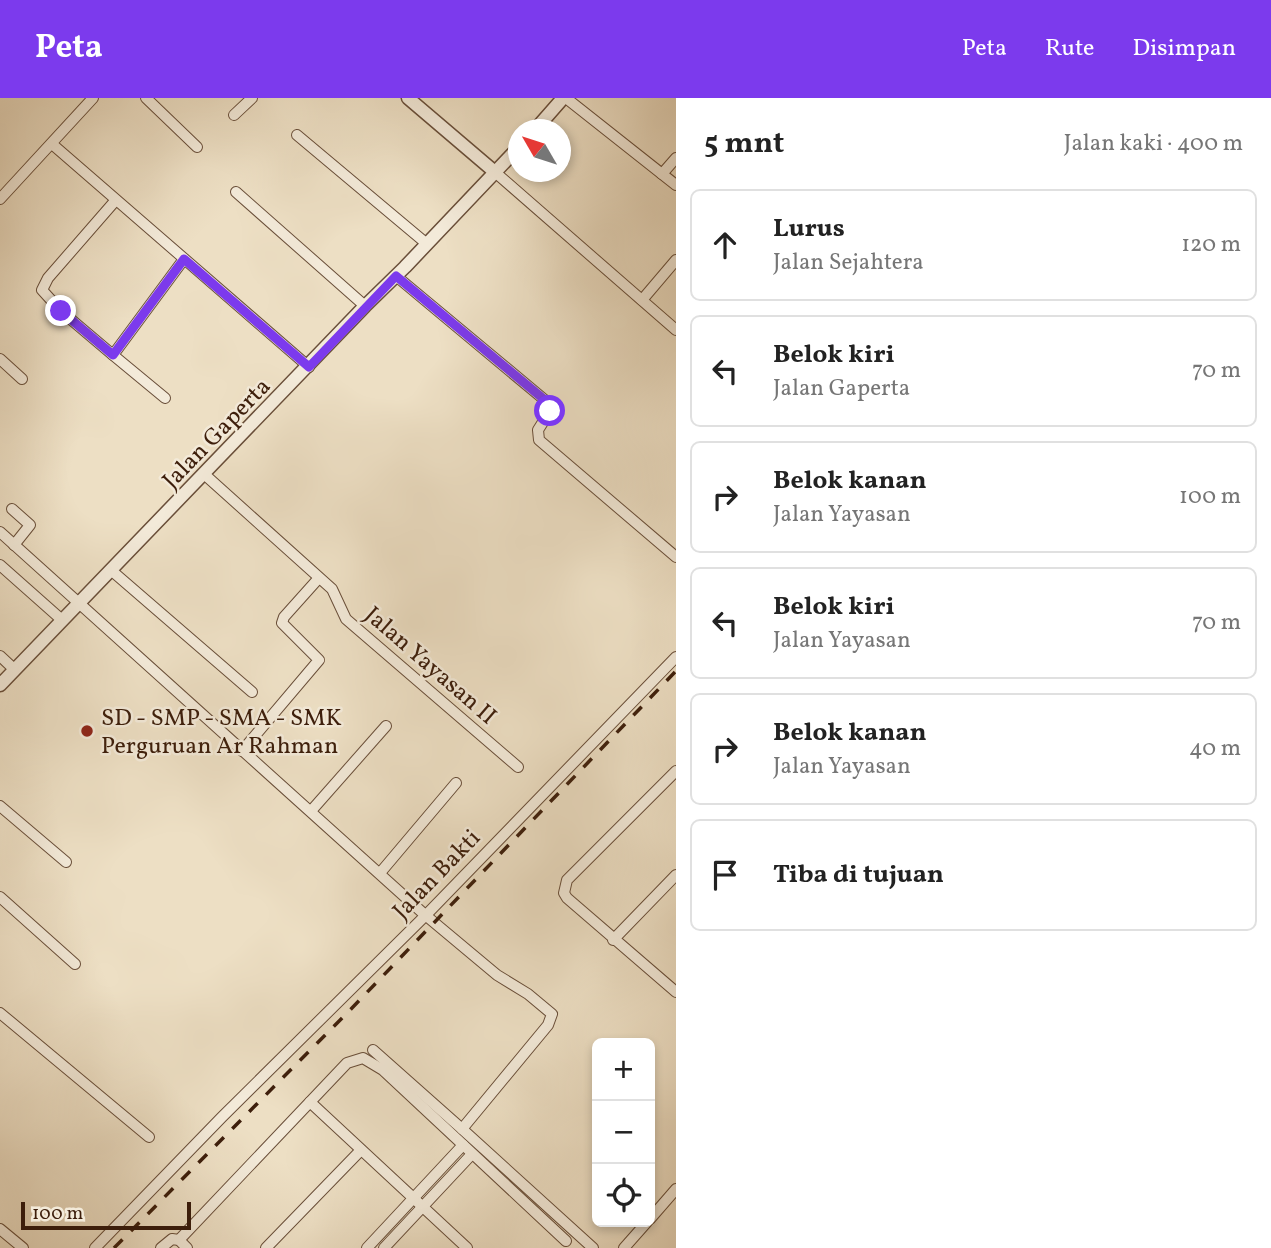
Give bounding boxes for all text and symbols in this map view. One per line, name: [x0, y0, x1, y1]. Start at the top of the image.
text: Peta: [35, 26, 103, 72]
text: Peta: [962, 32, 1007, 66]
text: Rute: [1045, 32, 1094, 66]
text: Disimpan: [1132, 32, 1236, 66]
north arrow: [508, 119, 571, 182]
text: 5 mnt: [704, 123, 784, 165]
text: Jalan kaki · 400 m: [1064, 128, 1243, 160]
text: Lurus: [773, 211, 845, 247]
icon: ahead: [706, 226, 744, 264]
text: 120 m: [1181, 229, 1241, 261]
text: Jalan Sejahtera: [773, 247, 924, 279]
route end: [45, 295, 76, 326]
text: Belok kiri: [773, 337, 895, 373]
icon: left: [706, 352, 744, 390]
text: 70 m: [1192, 355, 1241, 387]
street label: Jalan Gaperta: [155, 371, 279, 498]
text: Jalan Gaperta: [773, 373, 910, 405]
route start: [534, 395, 565, 426]
text: Belok kanan: [773, 463, 927, 499]
icon: right: [706, 478, 744, 516]
text: 100 m: [1179, 481, 1241, 513]
text: Jalan Yayasan: [773, 499, 911, 531]
text: Belok kiri: [773, 589, 895, 625]
street label: Jalan Yayasan II: [356, 599, 503, 734]
icon: left: [706, 604, 744, 642]
text: 70 m: [1192, 607, 1241, 639]
text: Jalan Yayasan: [773, 625, 911, 657]
place label: SD - SMP - SMA - SMK Perguruan Ar Rahman: [101, 702, 342, 764]
text: Belok kanan: [773, 715, 927, 751]
marker: SD - SMP - SMA - SMK Perguruan Ar Rahman: [79, 723, 95, 739]
icon: right: [706, 730, 744, 768]
text: 40 m: [1189, 733, 1241, 765]
text: Jalan Yayasan: [773, 751, 911, 783]
street label: Jalan Bakti: [386, 823, 489, 928]
icon: arrive: [706, 856, 744, 894]
text: Tiba di tujuan: [773, 857, 944, 893]
map controls: [592, 1038, 655, 1227]
button: +: [592, 1038, 655, 1101]
button: −: [592, 1101, 655, 1164]
button: locate: [592, 1164, 655, 1227]
scale bar: [21, 1199, 191, 1231]
text: 100 m: [32, 1201, 83, 1227]

